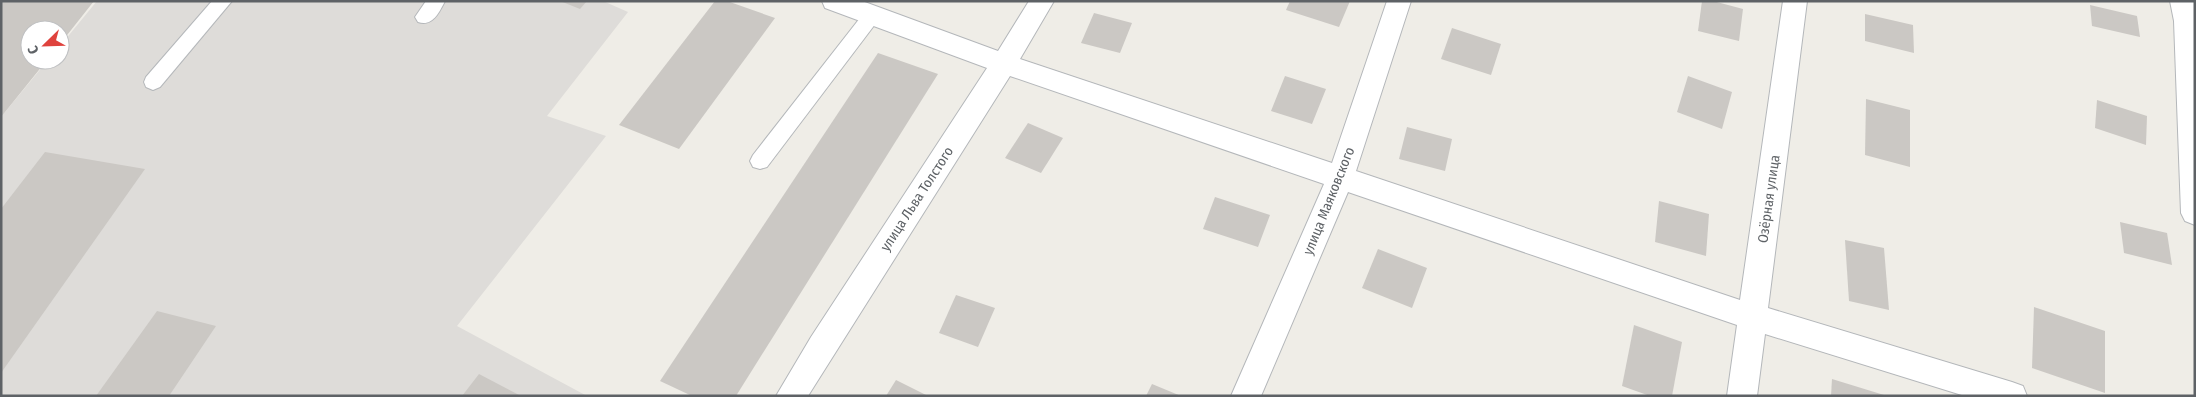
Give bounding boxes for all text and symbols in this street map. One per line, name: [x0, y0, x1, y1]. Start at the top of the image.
north arrow: [20, 20, 70, 70]
text: С: [24, 43, 43, 57]
street label: улица Льва Толстого: [877, 143, 957, 255]
street label: улица Маяковского: [1300, 144, 1358, 258]
street label: Озёрная улица: [1754, 154, 1784, 244]

